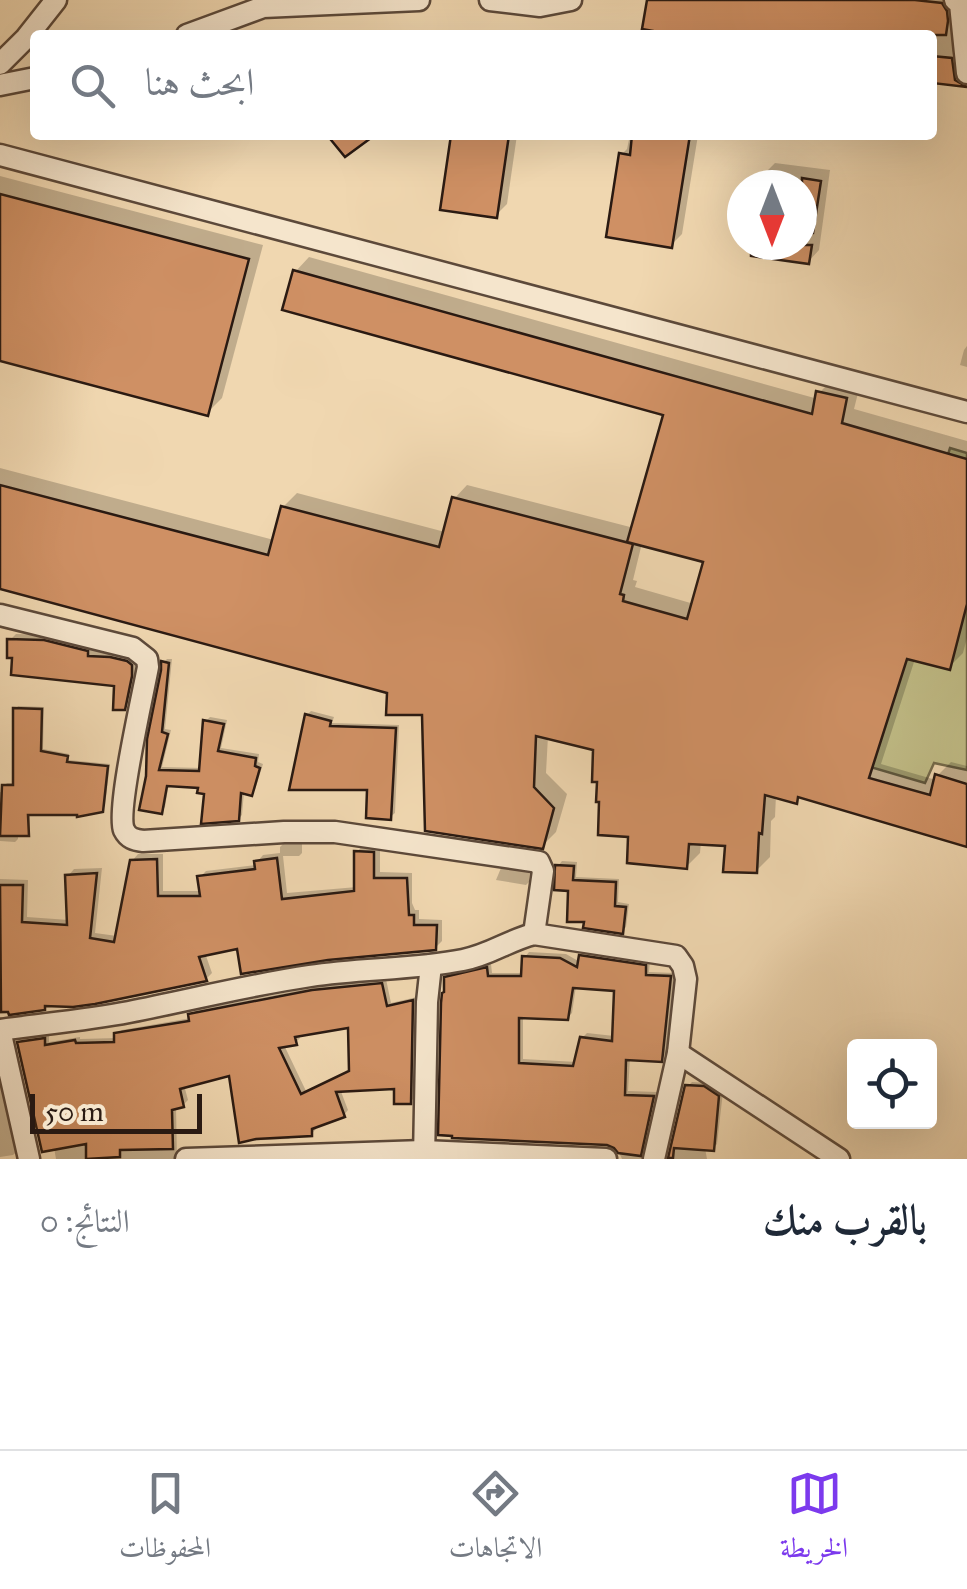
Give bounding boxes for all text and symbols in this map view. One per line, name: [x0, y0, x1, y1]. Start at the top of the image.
search box: [30, 30, 937, 140]
icon: search: [65, 58, 120, 113]
text: ابحث هنا: [145, 59, 255, 105]
north arrow: [727, 170, 817, 260]
map controls: [847, 1039, 937, 1129]
button: locate: [847, 1039, 937, 1129]
scale bar: [30, 1089, 202, 1134]
text: 50 m: [45, 1094, 104, 1129]
text: بالقرب منك: [763, 1194, 927, 1246]
text: النتائج: 0: [40, 1202, 130, 1241]
tab: المحفوظات: [119, 1466, 211, 1575]
tab: الاتجاهات: [449, 1466, 542, 1575]
tab: الخريطة: [780, 1466, 848, 1575]

